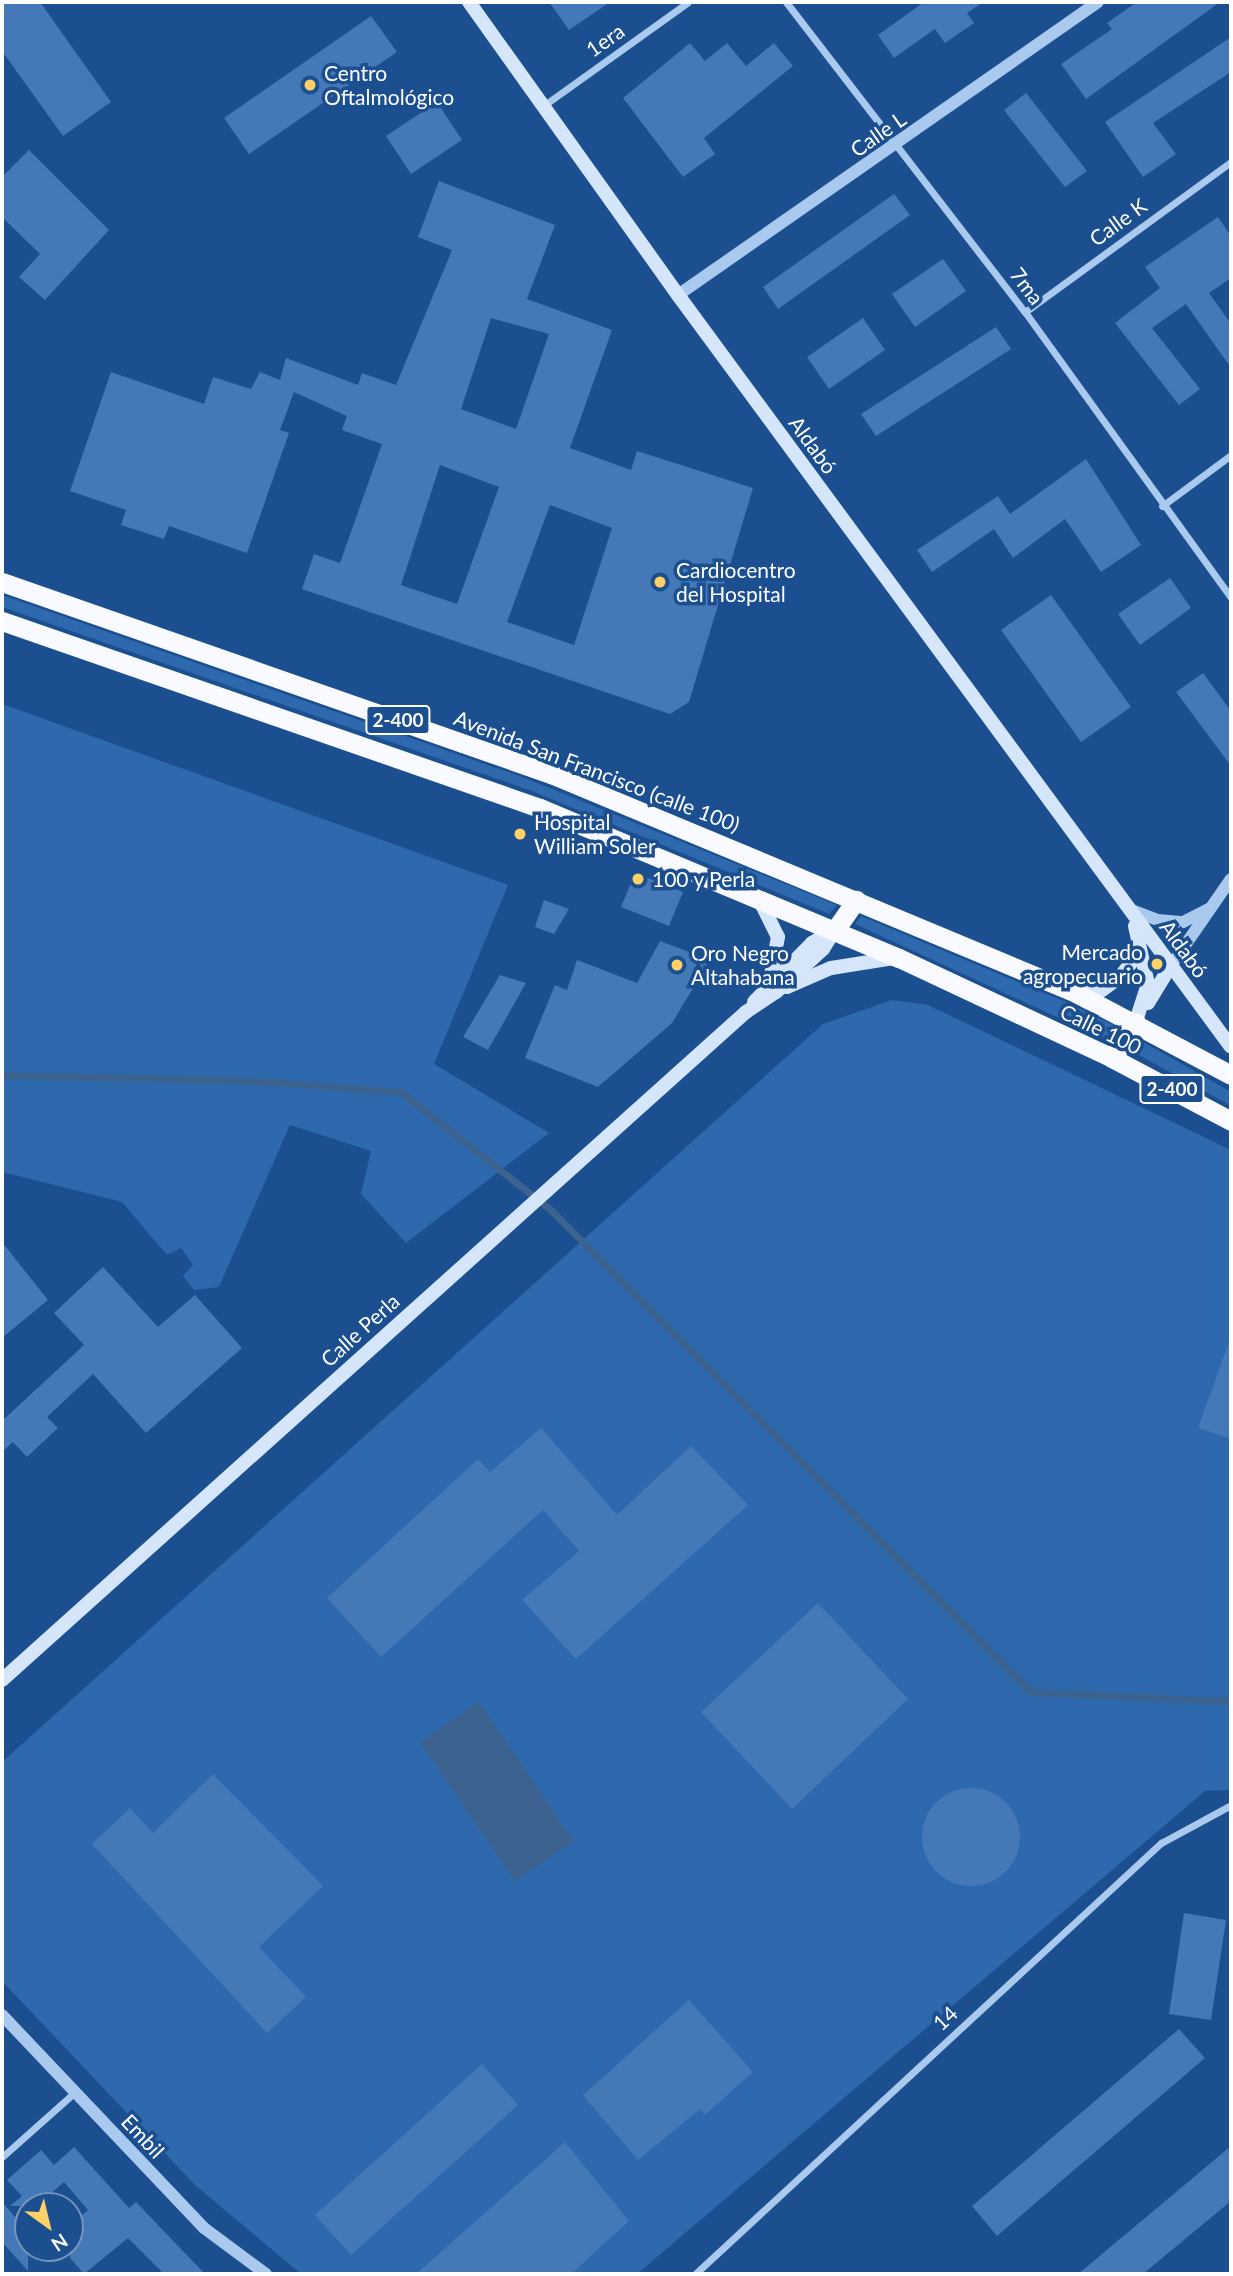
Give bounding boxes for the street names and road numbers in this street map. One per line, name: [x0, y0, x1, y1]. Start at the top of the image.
street label: 1era: [581, 18, 629, 62]
street label: Calle L: [846, 106, 910, 162]
street label: Calle K: [1084, 193, 1152, 251]
street label: 7ma: [1005, 262, 1049, 310]
street label: Aldabó: [784, 411, 842, 479]
road number: 2-400: [365, 705, 431, 736]
street label: Avenida San Francisco (calle 100): [451, 705, 743, 837]
street label: Aldabó: [1155, 915, 1213, 983]
street label: Calle 100: [1056, 999, 1146, 1059]
road number: 2-400: [1139, 1074, 1205, 1105]
street label: Calle Perla: [316, 1288, 404, 1372]
street label: 14: [927, 2000, 963, 2036]
street label: Embil: [116, 2109, 170, 2163]

